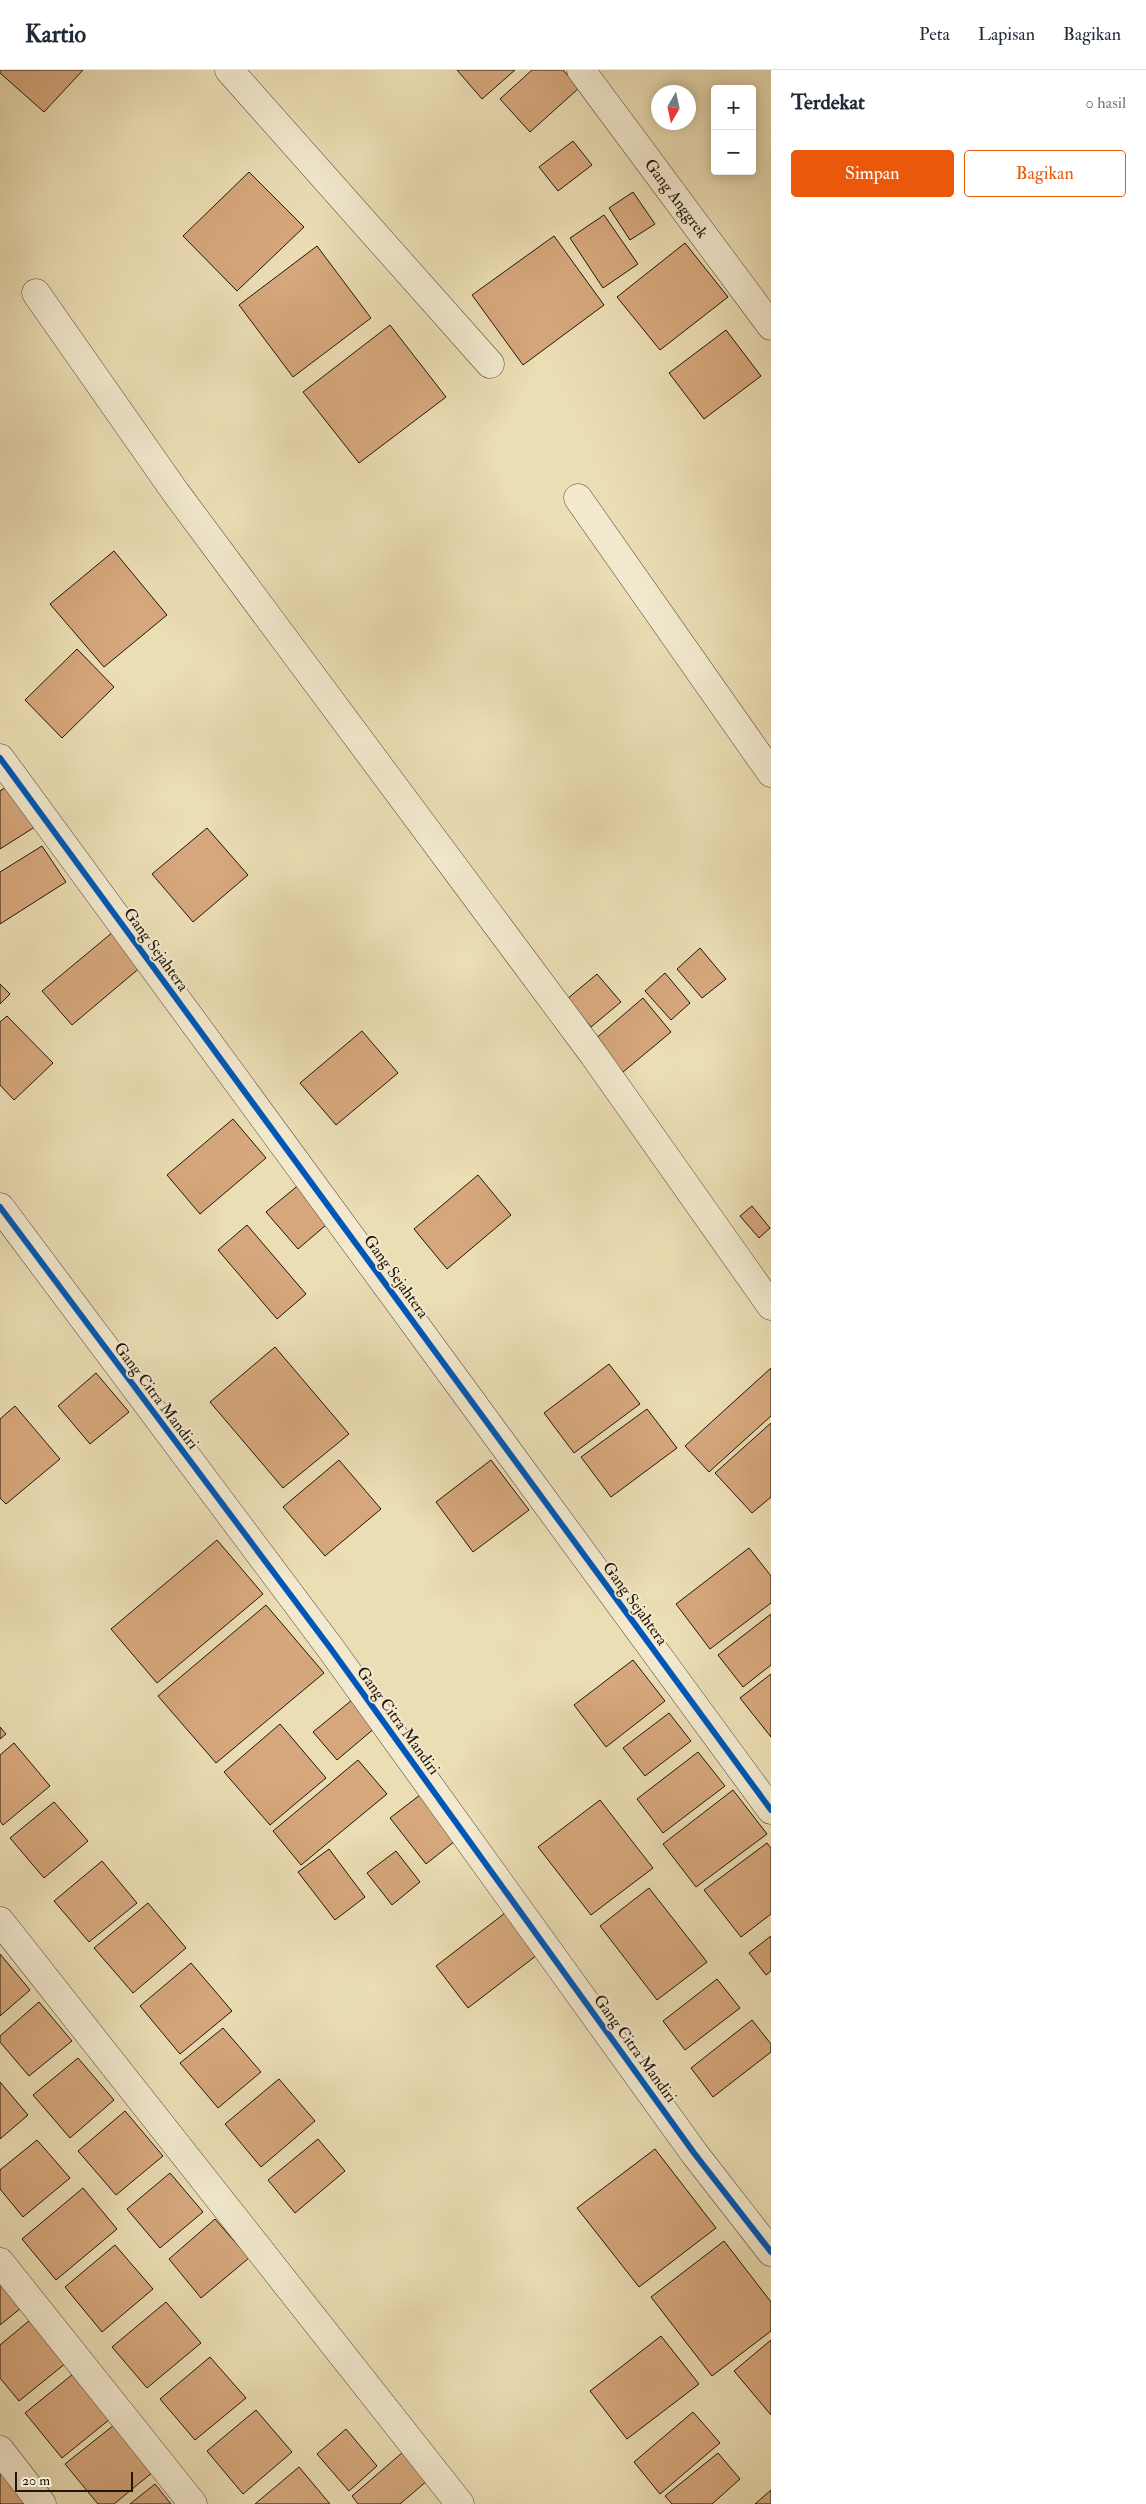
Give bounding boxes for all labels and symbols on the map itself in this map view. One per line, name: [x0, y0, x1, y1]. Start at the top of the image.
north arrow: [651, 85, 696, 130]
street label: Gang Anggrek: [640, 155, 713, 242]
street label: Gang Sejahtera: [119, 904, 193, 995]
street label: Gang Sejahtera: [359, 1231, 433, 1322]
street label: Gang Citra Mandiri: [109, 1338, 203, 1453]
street label: Gang Sejahtera: [598, 1558, 672, 1649]
street label: Gang Citra Mandiri: [352, 1663, 444, 1779]
street label: Gang Citra Mandiri: [589, 1991, 681, 2107]
scale bar: [15, 2469, 132, 2492]

